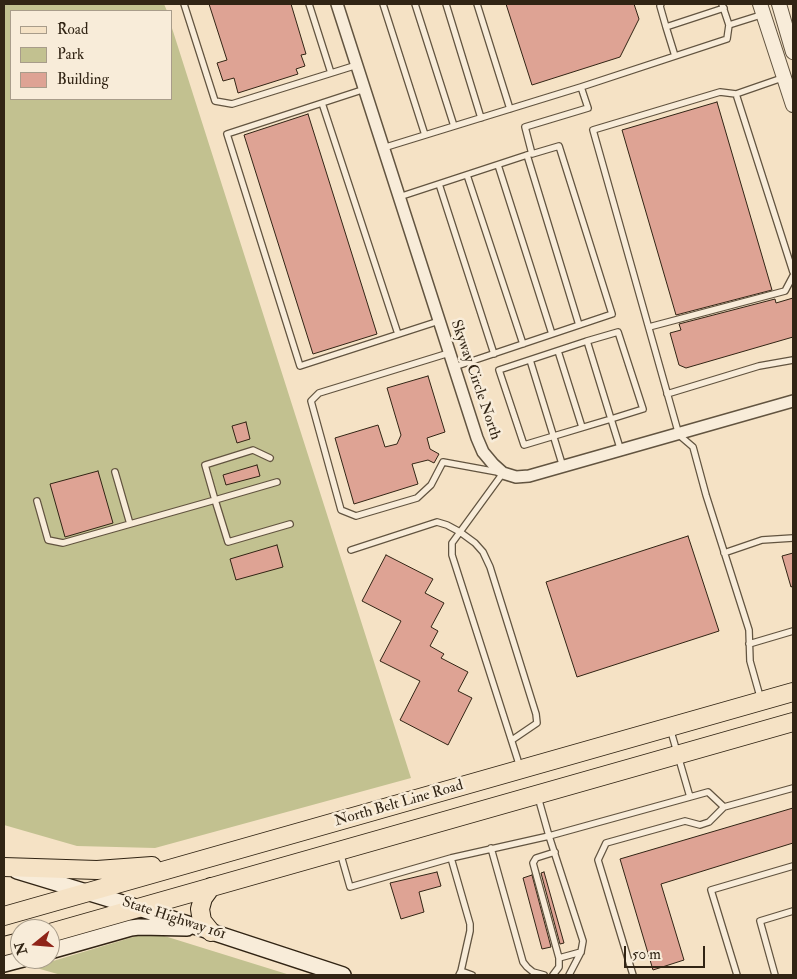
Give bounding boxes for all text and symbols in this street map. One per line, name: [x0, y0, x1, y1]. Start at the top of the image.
legend: [10, 10, 172, 100]
text: Road: [57, 20, 88, 39]
text: Park: [57, 45, 84, 64]
text: Building: [57, 70, 109, 89]
street label: Skyway Circle North: [446, 318, 504, 442]
street label: North Belt Line Road: [333, 777, 465, 831]
street label: State Highway 161: [120, 894, 228, 944]
north arrow: [10, 919, 60, 969]
scale bar: [627, 936, 708, 968]
text: N: [11, 940, 31, 957]
text: 50 m: [632, 945, 661, 964]

